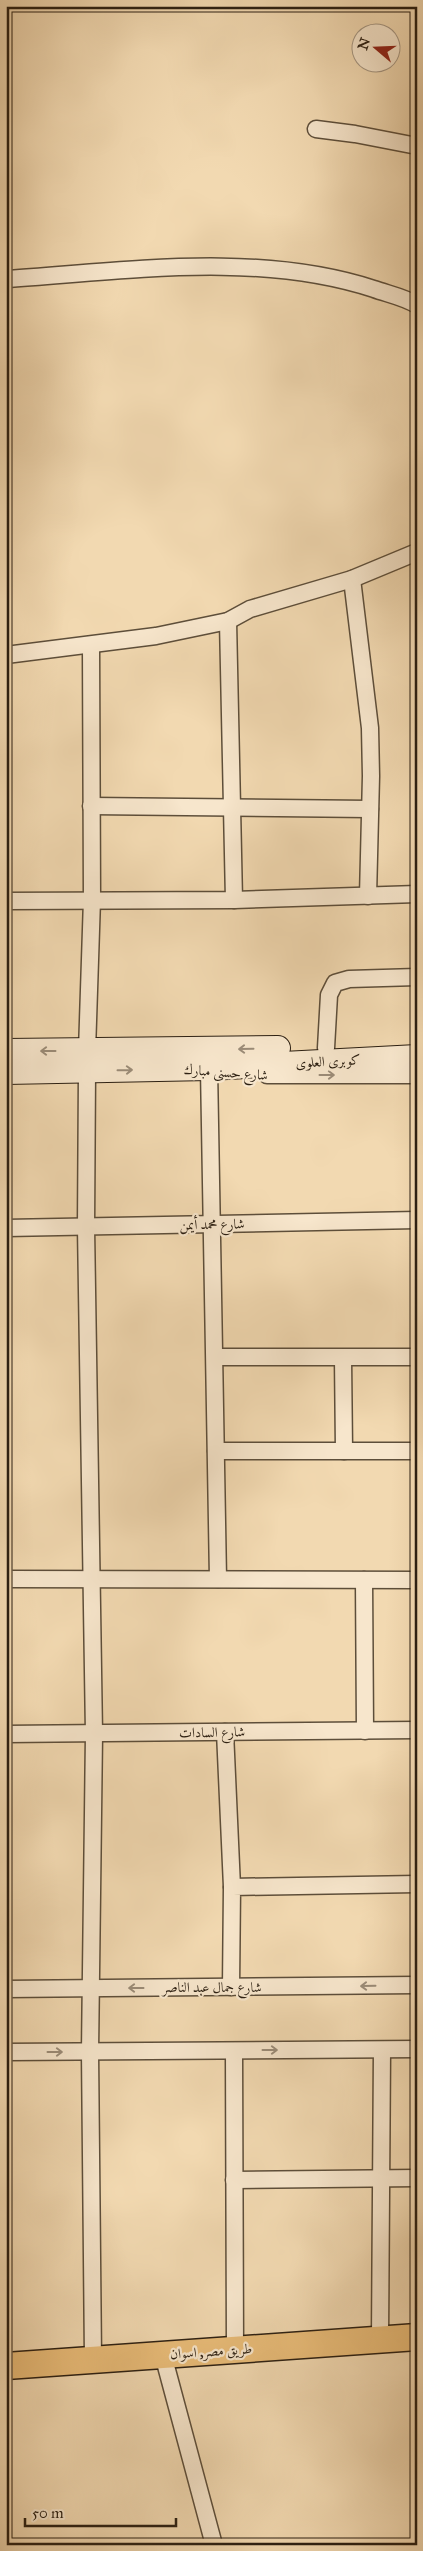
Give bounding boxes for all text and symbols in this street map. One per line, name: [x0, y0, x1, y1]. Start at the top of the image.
north arrow: [350, 22, 400, 72]
text: N: [354, 35, 374, 52]
one-way arrow: [238, 1044, 254, 1054]
one-way arrow: [40, 1046, 56, 1056]
street label: كوبرى العلوى: [295, 1051, 361, 1072]
street label: شارع حسنى مبارك: [183, 1061, 269, 1087]
one-way arrow: [116, 1065, 133, 1075]
one-way arrow: [318, 1070, 335, 1080]
street label: شارع محمد أيمن: [179, 1213, 245, 1237]
street label: شارع السادات: [179, 1723, 245, 1745]
street label: شارع جمال عبد الناصر: [160, 1979, 262, 1999]
one-way arrow: [360, 1981, 376, 1991]
one-way arrow: [128, 1983, 144, 1993]
one-way arrow: [262, 2046, 278, 2055]
one-way arrow: [46, 2047, 63, 2057]
street label: طريق مصر, اسوان: [169, 2340, 253, 2364]
scale bar: [25, 2496, 176, 2528]
text: 50 m: [32, 2504, 64, 2522]

